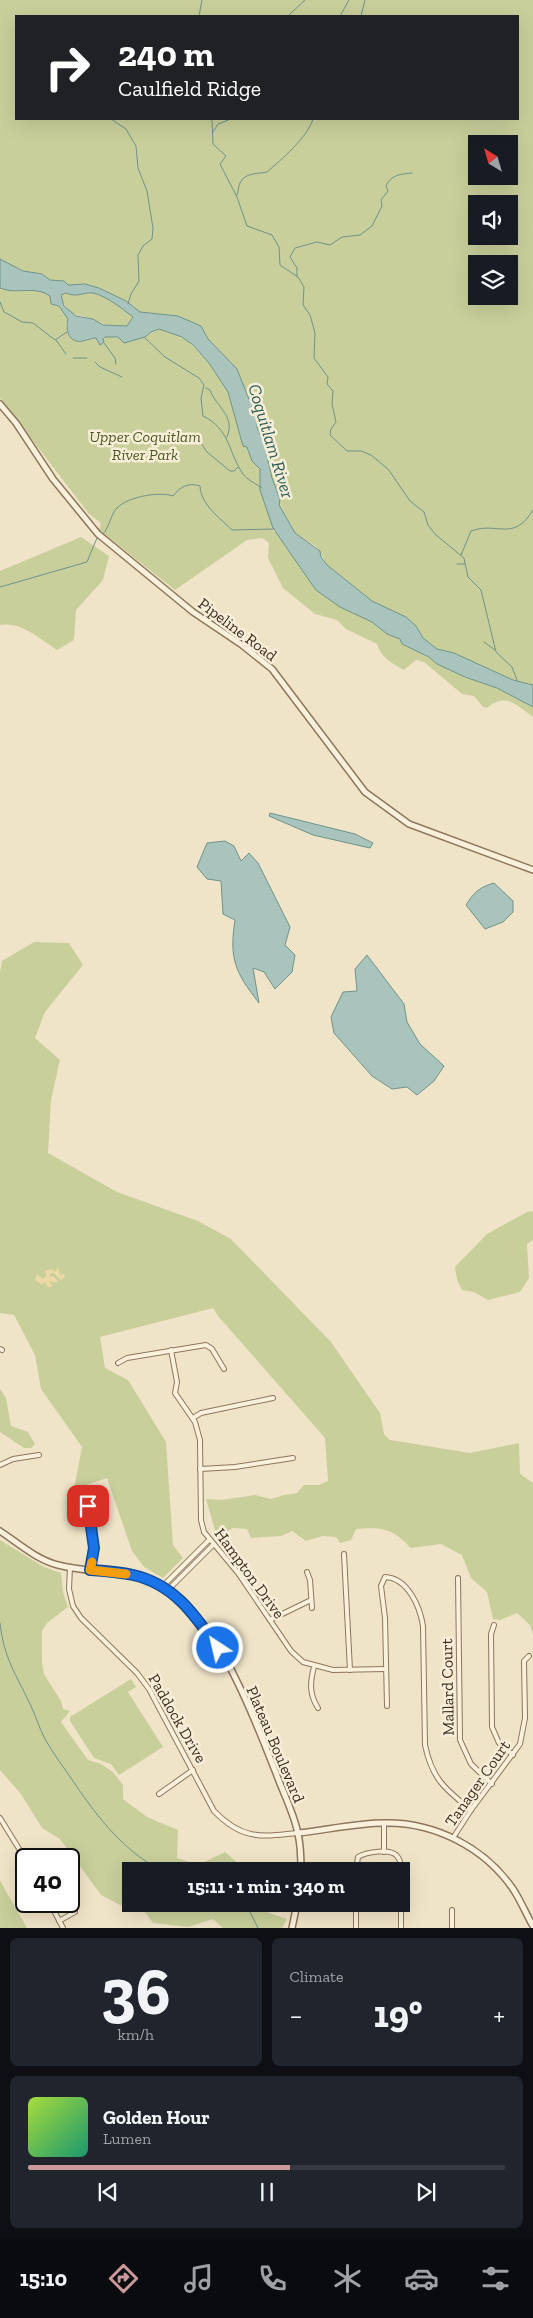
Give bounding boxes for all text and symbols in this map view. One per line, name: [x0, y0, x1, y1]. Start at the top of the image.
text: 240 m: [118, 33, 214, 75]
icon: right: [35, 35, 100, 100]
text: Caulfield Ridge: [118, 75, 261, 102]
north arrow: [468, 135, 518, 185]
map controls: [468, 135, 518, 305]
button: sound: [468, 195, 518, 245]
button: layers: [468, 255, 518, 305]
water label: Coquitlam River: [243, 381, 299, 502]
park label: Upper Coquitlam River Park: [89, 427, 201, 464]
street label: Pipeline Road: [195, 594, 281, 665]
pin: [67, 1485, 109, 1527]
icon: arrive: [74, 1492, 102, 1520]
street label: Hampton Drive: [211, 1524, 289, 1622]
position arrow: [191, 1621, 243, 1673]
street label: Mallard Court: [437, 1638, 458, 1736]
street label: Paddock Drive: [144, 1670, 211, 1766]
street label: Plateau Boulevard: [242, 1683, 309, 1805]
street label: Tanager Court: [441, 1737, 514, 1830]
speed limit sign: 40: [15, 1848, 80, 1913]
text: 15:11 · 1 min · 340 m: [187, 1875, 345, 1898]
text: 36: [101, 1953, 171, 2031]
text: Climate: [290, 1967, 344, 1986]
text: 19°: [373, 1991, 422, 2037]
text: −: [290, 1999, 303, 2032]
text: +: [493, 1999, 505, 2032]
text: km/h: [117, 2025, 154, 2044]
text: Golden Hour: [103, 2106, 210, 2129]
text: Lumen: [103, 2129, 151, 2148]
icon: previous: [94, 2178, 122, 2206]
icon: pause: [253, 2178, 281, 2206]
icon: next: [412, 2178, 440, 2206]
icon: directions: [106, 2261, 141, 2296]
icon: music: [181, 2261, 216, 2296]
icon: phone: [255, 2261, 290, 2296]
icon: climate: [330, 2261, 365, 2296]
icon: car: [404, 2261, 439, 2296]
icon: filters: [478, 2261, 513, 2296]
text: 15:10: [20, 2265, 67, 2292]

